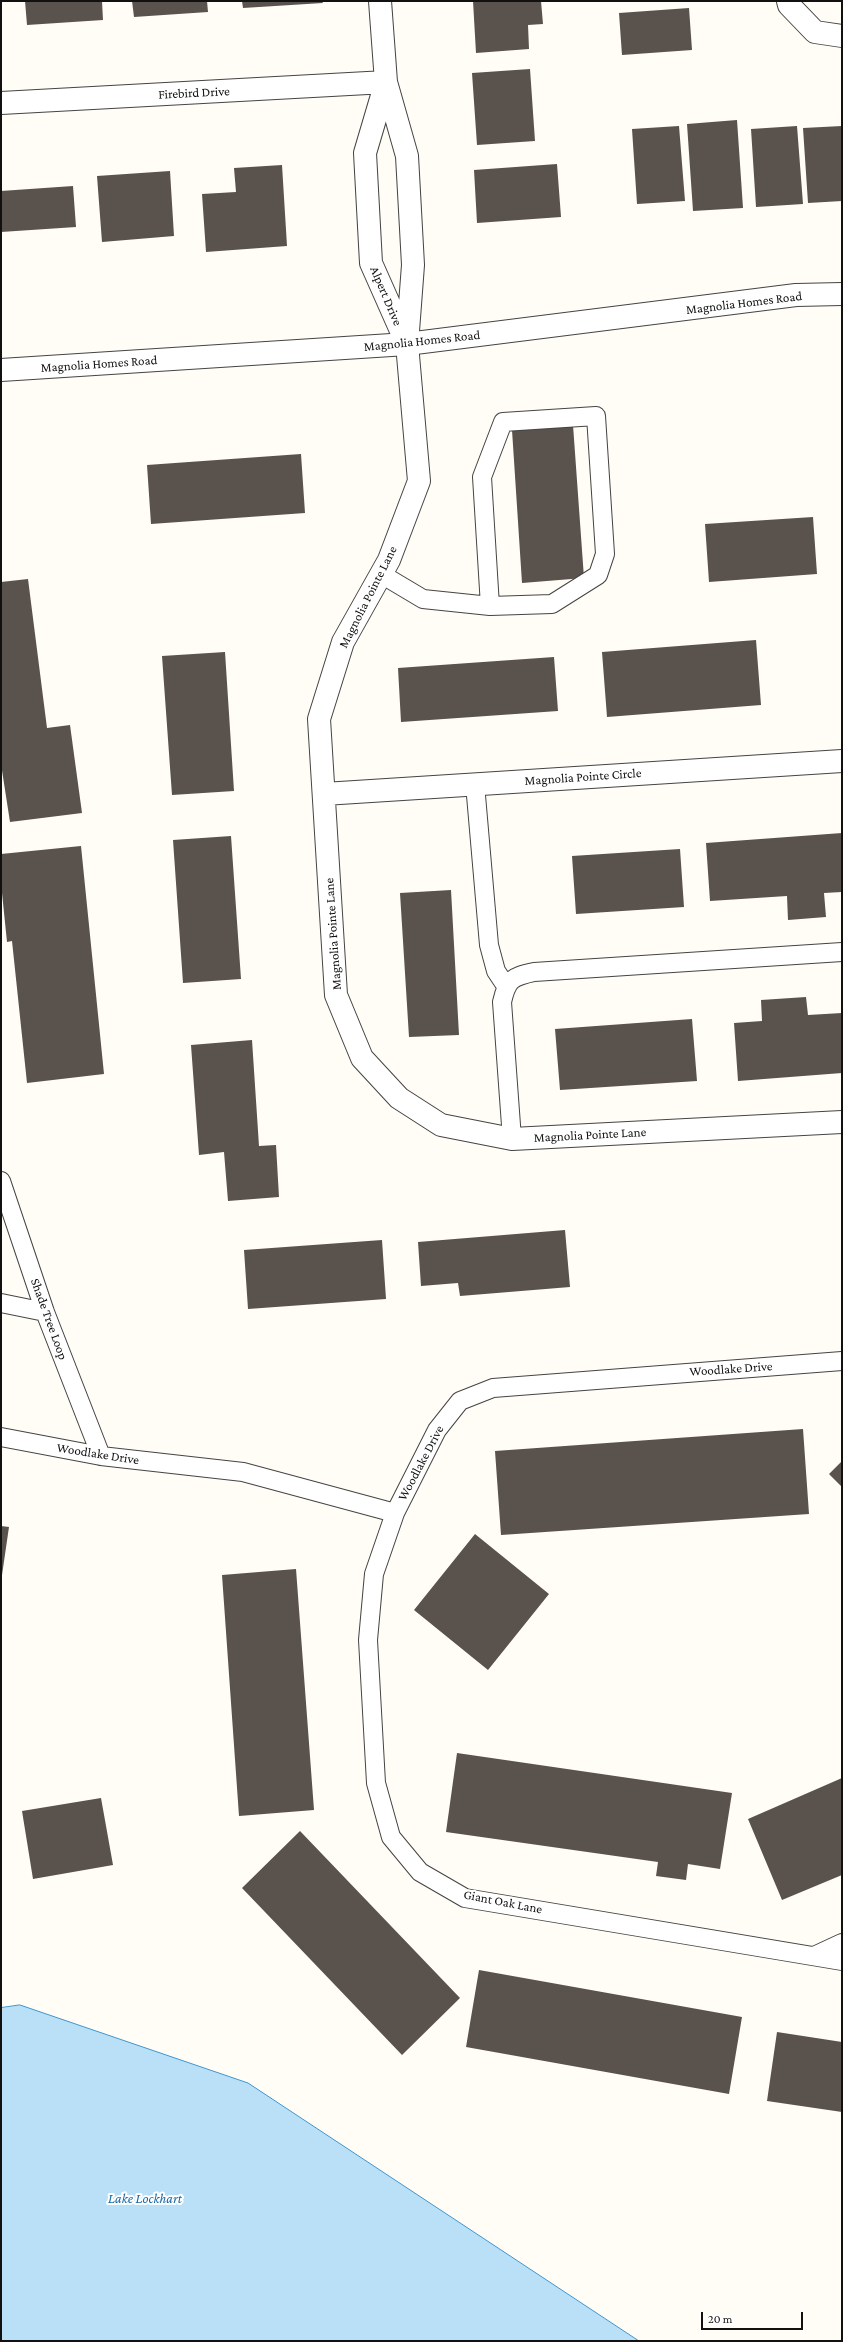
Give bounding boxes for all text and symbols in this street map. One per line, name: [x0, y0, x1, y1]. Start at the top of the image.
street label: Firebird Drive: [158, 83, 230, 103]
street label: Alpert Drive: [367, 264, 405, 328]
street label: Magnolia Homes Road: [685, 288, 803, 318]
street label: Magnolia Homes Road: [363, 327, 481, 355]
street label: Magnolia Homes Road: [40, 352, 158, 376]
street label: Magnolia Pointe Lane: [336, 543, 400, 651]
street label: Magnolia Pointe Circle: [524, 765, 642, 789]
street label: Magnolia Pointe Lane: [321, 877, 345, 991]
street label: Magnolia Pointe Lane: [533, 1124, 647, 1146]
street label: Shade Tree Loop: [27, 1276, 71, 1362]
street label: Woodlake Drive: [689, 1358, 773, 1380]
street label: Woodlake Drive: [395, 1423, 447, 1503]
street label: Woodlake Drive: [56, 1440, 140, 1468]
street label: Giant Oak Lane: [462, 1887, 544, 1917]
water label: Lake Lockhart: [108, 2191, 182, 2207]
scale bar: [703, 2304, 805, 2330]
text: 20 m: [708, 2312, 732, 2326]

